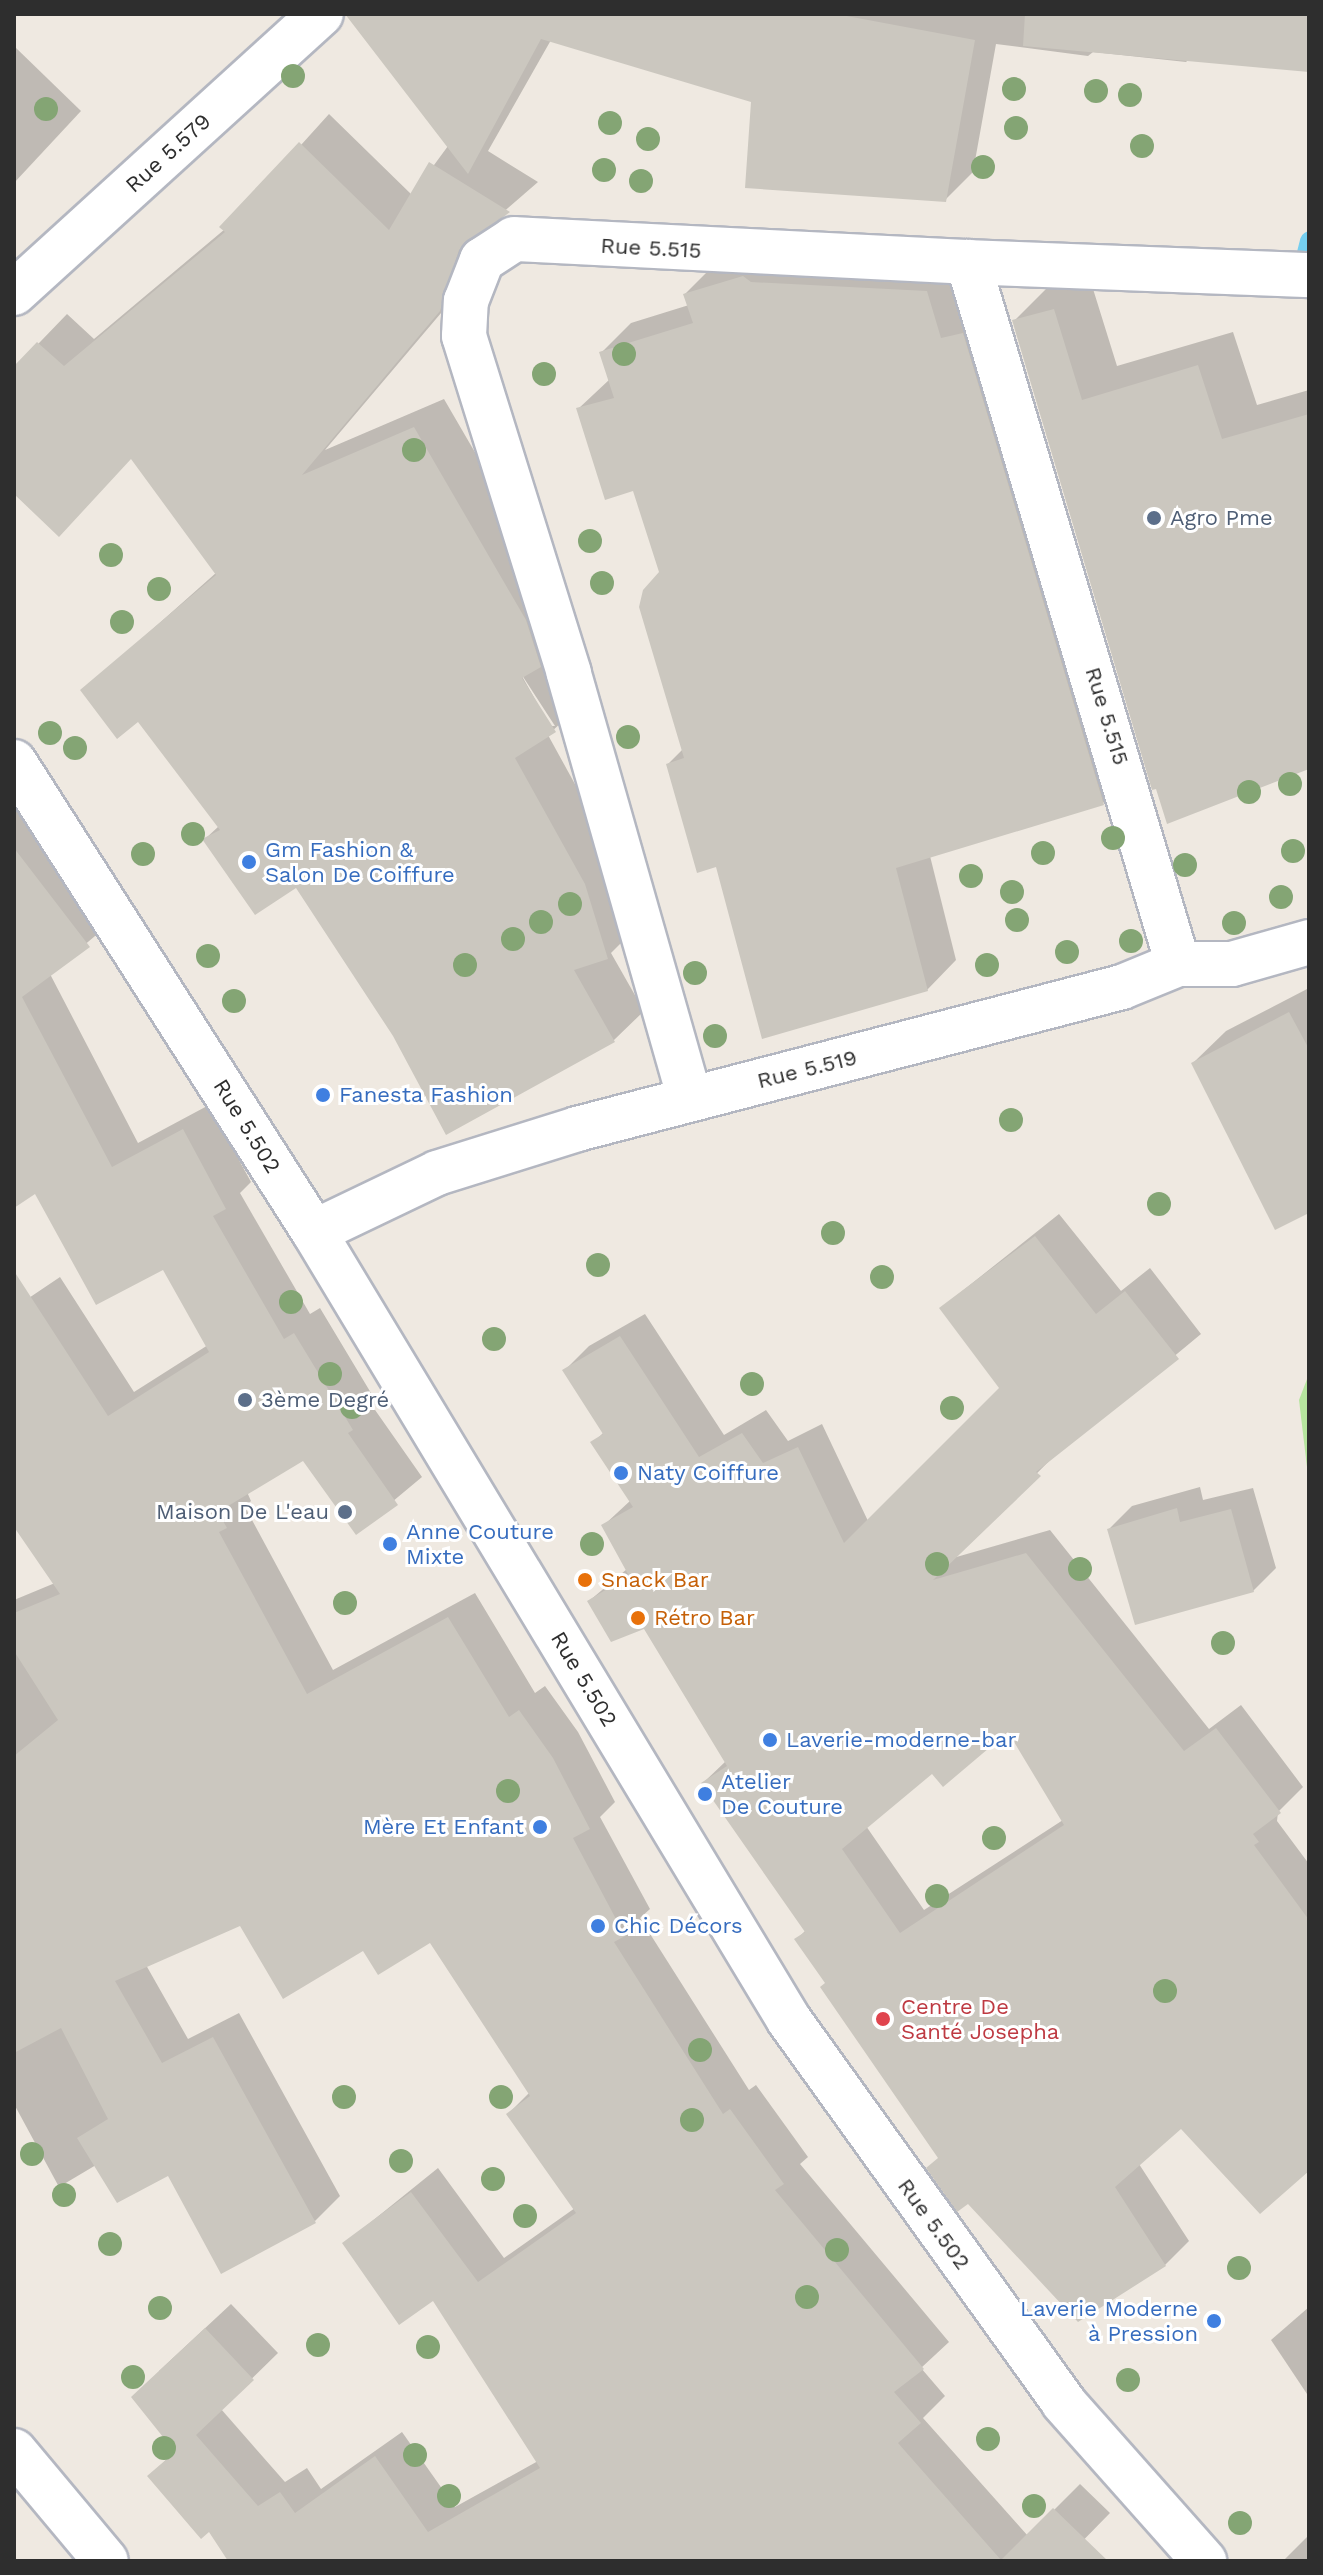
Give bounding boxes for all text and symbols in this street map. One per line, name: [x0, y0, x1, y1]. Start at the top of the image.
street label: Rue 5.579: [120, 108, 216, 198]
street label: Rue 5.515: [600, 232, 702, 264]
place label: Agro Pme: [1170, 505, 1273, 531]
marker: Agro Pme: [1145, 509, 1163, 527]
street label: Rue 5.515: [1080, 664, 1134, 768]
place label: Gm Fashion & Salon De Coiffure: [265, 836, 455, 888]
marker: Gm Fashion & Salon De Coiffure: [240, 853, 258, 871]
street label: Rue 5.519: [754, 1044, 860, 1094]
street label: Rue 5.502: [208, 1074, 286, 1178]
place label: Fanesta Fashion: [339, 1082, 513, 1108]
marker: Fanesta Fashion: [314, 1086, 332, 1104]
place label: 3ème Degré: [261, 1387, 389, 1413]
marker: 3ème Degré: [236, 1391, 254, 1409]
place label: Naty Coiffure: [637, 1460, 779, 1486]
marker: Naty Coiffure: [612, 1464, 630, 1482]
place label: Maison De L'eau: [156, 1499, 329, 1525]
marker: Maison De L'eau: [336, 1503, 354, 1521]
place label: Anne Couture Mixte: [406, 1518, 554, 1570]
marker: Anne Couture Mixte: [381, 1535, 399, 1553]
place label: Snack Bar: [601, 1567, 709, 1593]
marker: Snack Bar: [576, 1571, 594, 1589]
place label: Rétro Bar: [654, 1605, 755, 1631]
marker: Rétro Bar: [629, 1609, 647, 1627]
street label: Rue 5.502: [545, 1627, 623, 1731]
place label: Laverie-moderne-bar: [786, 1727, 1016, 1753]
marker: Laverie-moderne-bar: [761, 1731, 779, 1749]
place label: Atelier De Couture: [721, 1768, 843, 1820]
marker: Atelier De Couture: [696, 1785, 714, 1803]
place label: Mère Et Enfant: [363, 1814, 524, 1840]
marker: Mère Et Enfant: [531, 1818, 549, 1836]
place label: Chic Décors: [614, 1913, 743, 1939]
marker: Chic Décors: [589, 1917, 607, 1935]
place label: Centre De Santé Josepha: [901, 1993, 1060, 2044]
marker: Centre De Santé Josepha: [872, 2008, 894, 2030]
street label: Rue 5.502: [892, 2173, 976, 2275]
place label: Laverie Moderne à Pression: [1020, 2295, 1198, 2346]
marker: Laverie Moderne à Pression: [1205, 2312, 1223, 2330]

